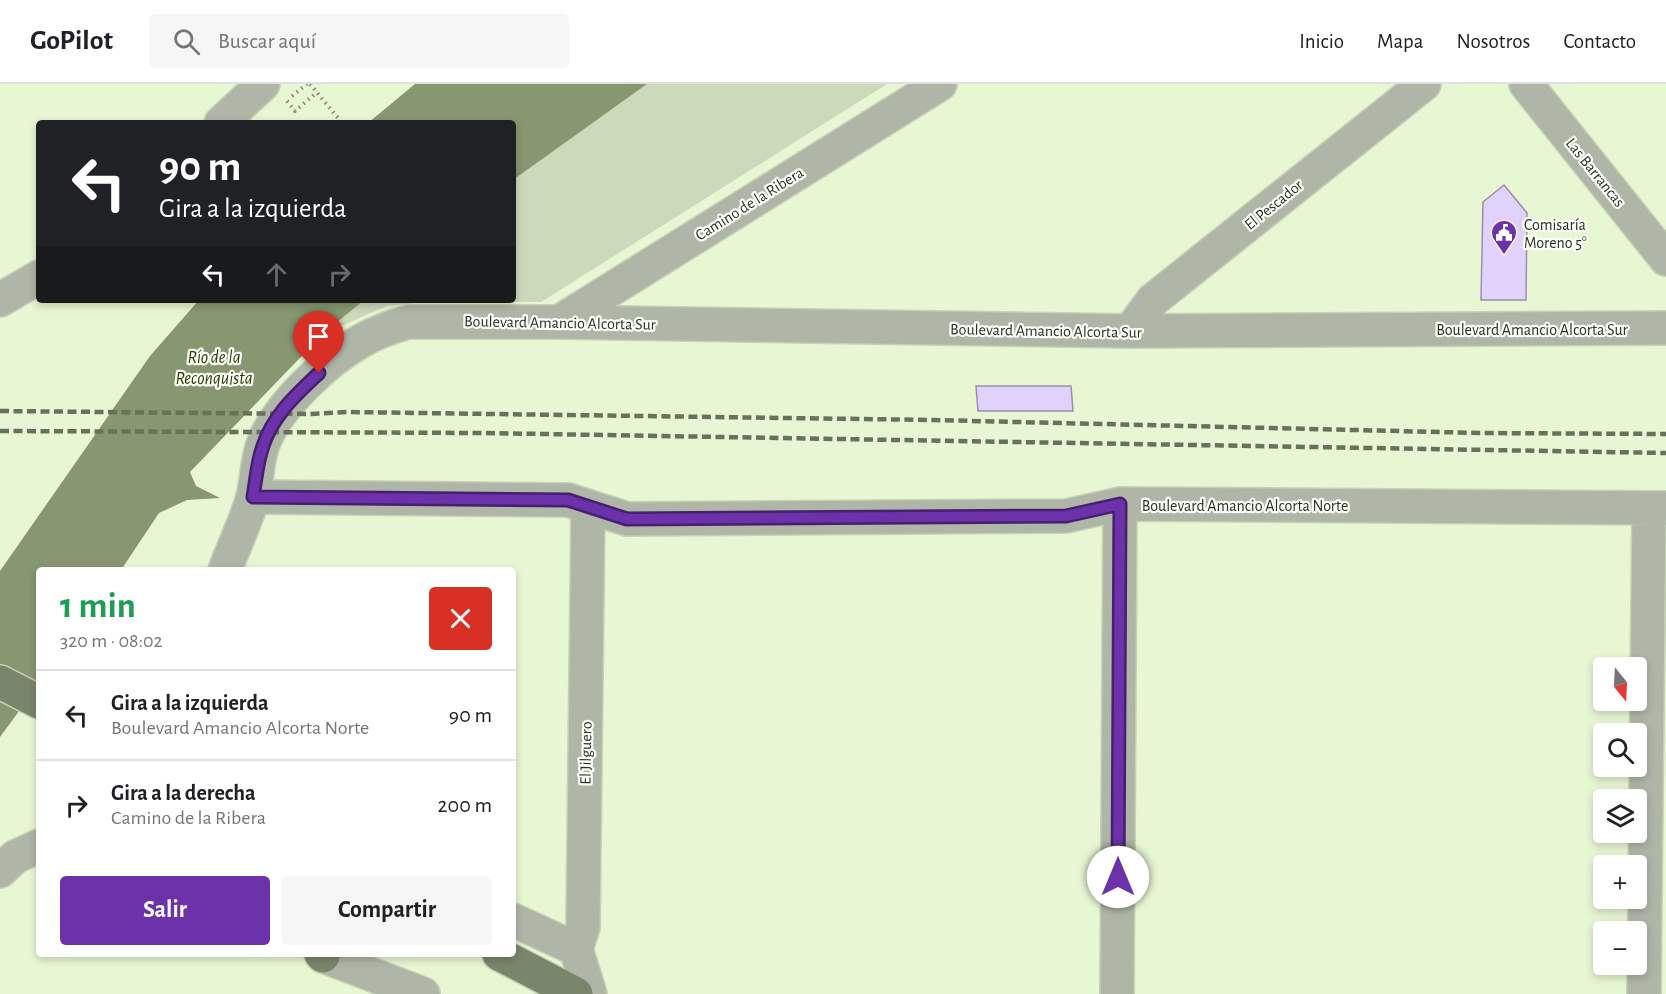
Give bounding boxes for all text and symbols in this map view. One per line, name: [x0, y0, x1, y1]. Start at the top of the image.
search box: [149, 14, 569, 68]
icon: search: [170, 25, 203, 58]
text: GoPilot: [30, 27, 113, 55]
text: Buscar aquí: [218, 30, 316, 52]
text: Inicio: [1299, 31, 1344, 52]
text: Mapa: [1377, 31, 1424, 52]
text: Nosotros: [1457, 31, 1530, 52]
text: Contacto: [1563, 31, 1636, 52]
street label: Las Barrancas: [1563, 135, 1628, 210]
icon: left: [60, 144, 138, 222]
text: 90 m: [159, 146, 241, 188]
street label: Camino de la Ribera: [693, 164, 806, 243]
street label: El Pescador: [1241, 176, 1306, 233]
text: Gira a la izquierda: [159, 195, 347, 222]
place label: Comisaría Moreno 5°: [1524, 217, 1587, 251]
public building icon: Comisaría Moreno 5°: [1489, 218, 1519, 256]
icon: left: [197, 258, 230, 291]
icon: ahead: [260, 258, 293, 291]
icon: right: [323, 258, 356, 291]
pin: [293, 311, 344, 373]
street label: Boulevard Amancio Alcorta Sur: [464, 313, 657, 333]
icon: arrive: [302, 320, 335, 353]
street label: Boulevard Amancio Alcorta Sur: [950, 321, 1143, 341]
street label: Boulevard Amancio Alcorta Sur: [1436, 322, 1629, 338]
water label: Río de la Reconquista: [175, 349, 253, 388]
street label: Boulevard Amancio Alcorta Norte: [1142, 498, 1348, 514]
button: close: [429, 587, 492, 650]
text: 1 min: [60, 588, 136, 624]
text: 320 m · 08:02: [60, 631, 163, 651]
north arrow: [1593, 657, 1647, 711]
map controls: [1593, 657, 1647, 975]
text: Gira a la izquierda: [111, 692, 269, 714]
icon: left: [60, 699, 93, 732]
text: 90 m: [449, 704, 492, 726]
text: Boulevard Amancio Alcorta Norte: [111, 718, 369, 738]
street label: El Jilguero: [577, 721, 595, 785]
button: search: [1593, 723, 1647, 777]
text: Gira a la derecha: [111, 782, 256, 804]
icon: right: [60, 789, 93, 822]
button: layers: [1593, 789, 1647, 843]
text: 200 m: [438, 794, 492, 816]
text: Camino de la Ribera: [111, 808, 266, 828]
position arrow: [1086, 845, 1150, 909]
button: +: [1593, 855, 1647, 909]
button: Salir: [60, 876, 270, 945]
button: Compartir: [282, 876, 492, 945]
button: −: [1593, 921, 1647, 975]

